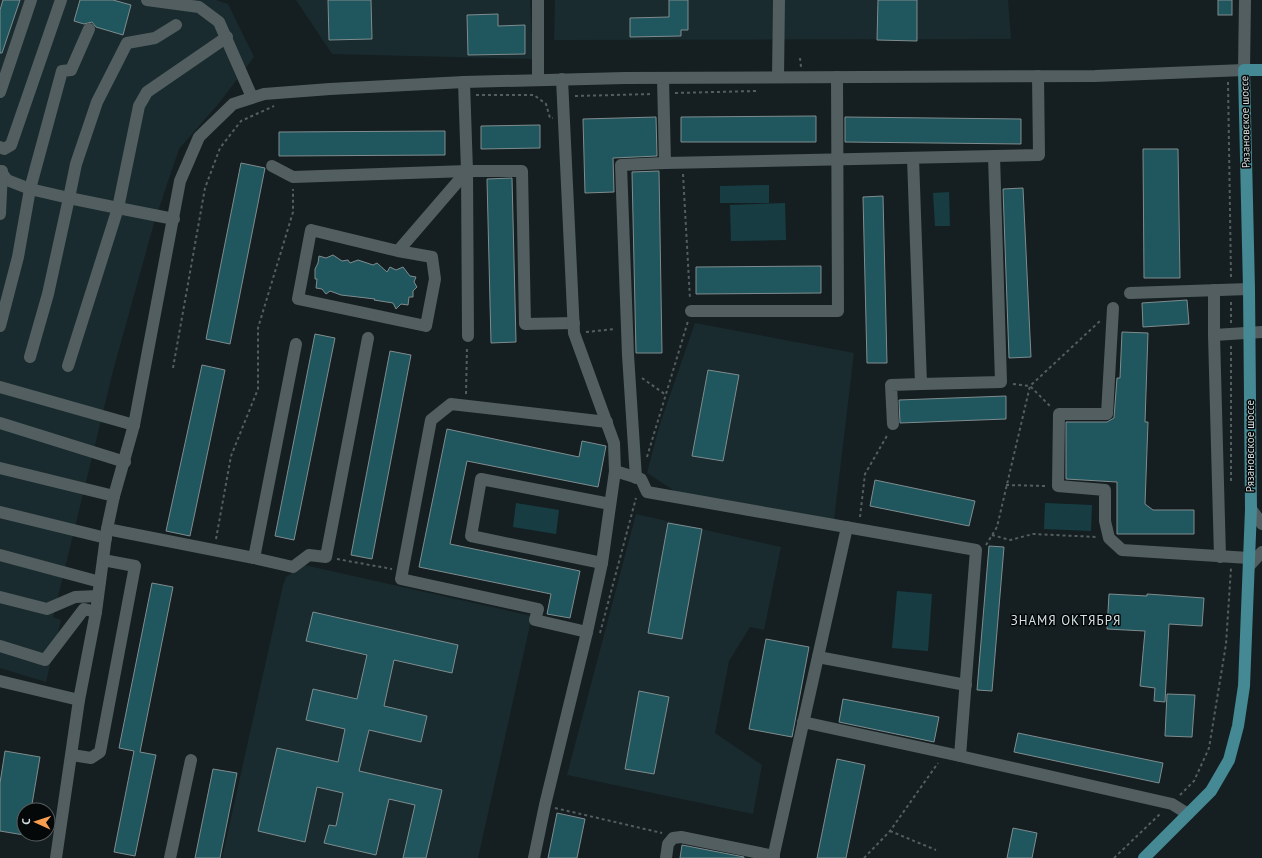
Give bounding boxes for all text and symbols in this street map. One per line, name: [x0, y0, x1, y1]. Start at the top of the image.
street label: Рязановское шоссе: [1237, 75, 1253, 168]
street label: Рязановское шоссе: [1243, 399, 1257, 492]
district label: ЗНАМЯ ОКТЯБРЯ: [1011, 612, 1121, 629]
north arrow: [16, 802, 56, 842]
text: С: [19, 818, 33, 825]

